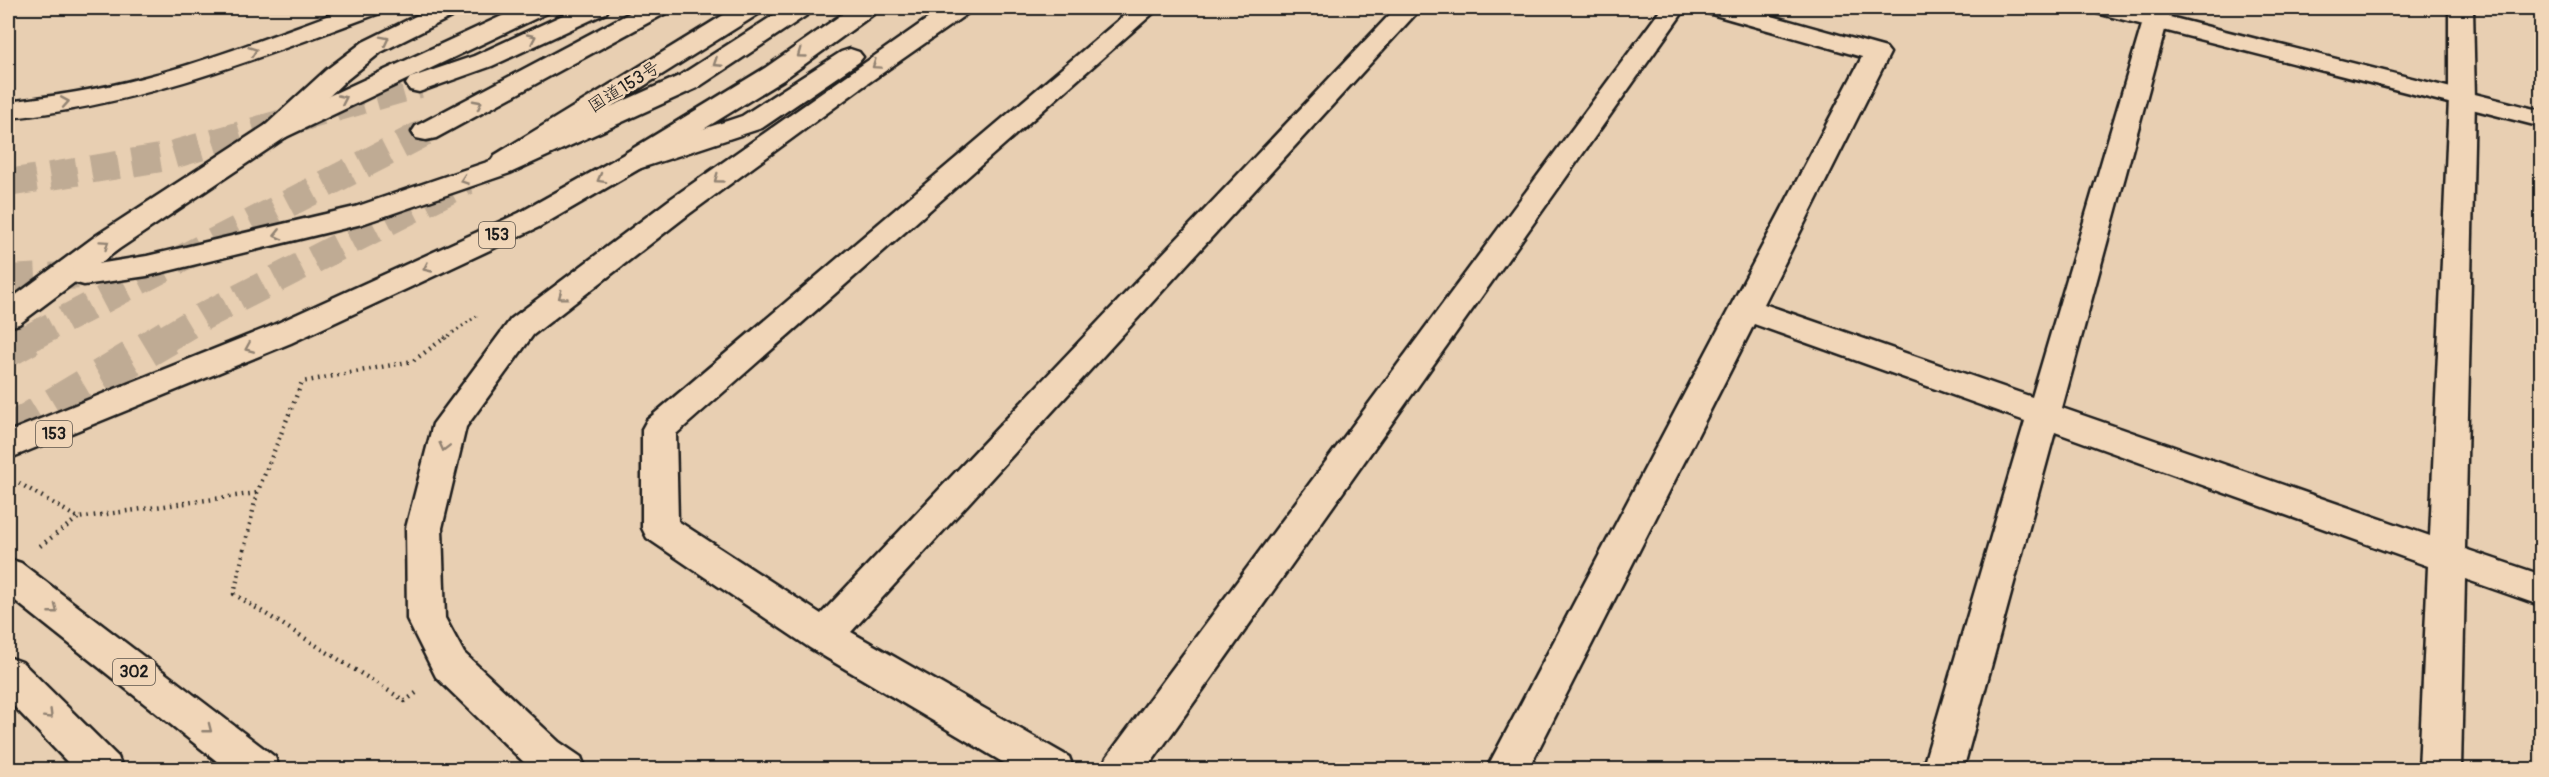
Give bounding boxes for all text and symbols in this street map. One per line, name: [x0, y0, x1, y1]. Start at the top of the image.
one-way arrow: [525, 34, 536, 46]
one-way arrow: [379, 36, 390, 48]
one-way arrow: [247, 45, 258, 58]
one-way arrow: [797, 47, 808, 58]
one-way arrow: [713, 55, 723, 67]
street label: 国道153号: [584, 56, 664, 118]
one-way arrow: [872, 58, 883, 69]
one-way arrow: [337, 95, 348, 107]
one-way arrow: [60, 96, 70, 109]
one-way arrow: [472, 100, 482, 111]
one-way arrow: [459, 172, 470, 185]
one-way arrow: [596, 172, 607, 184]
one-way arrow: [713, 172, 724, 183]
road number: 153: [479, 222, 515, 248]
one-way arrow: [273, 228, 283, 241]
one-way arrow: [99, 240, 110, 251]
one-way arrow: [422, 260, 433, 272]
one-way arrow: [558, 289, 569, 300]
one-way arrow: [244, 341, 255, 353]
road number: 153: [36, 421, 72, 447]
one-way arrow: [439, 442, 452, 452]
one-way arrow: [47, 603, 58, 614]
road number: 302: [113, 659, 155, 685]
one-way arrow: [43, 708, 53, 719]
one-way arrow: [201, 722, 212, 733]

